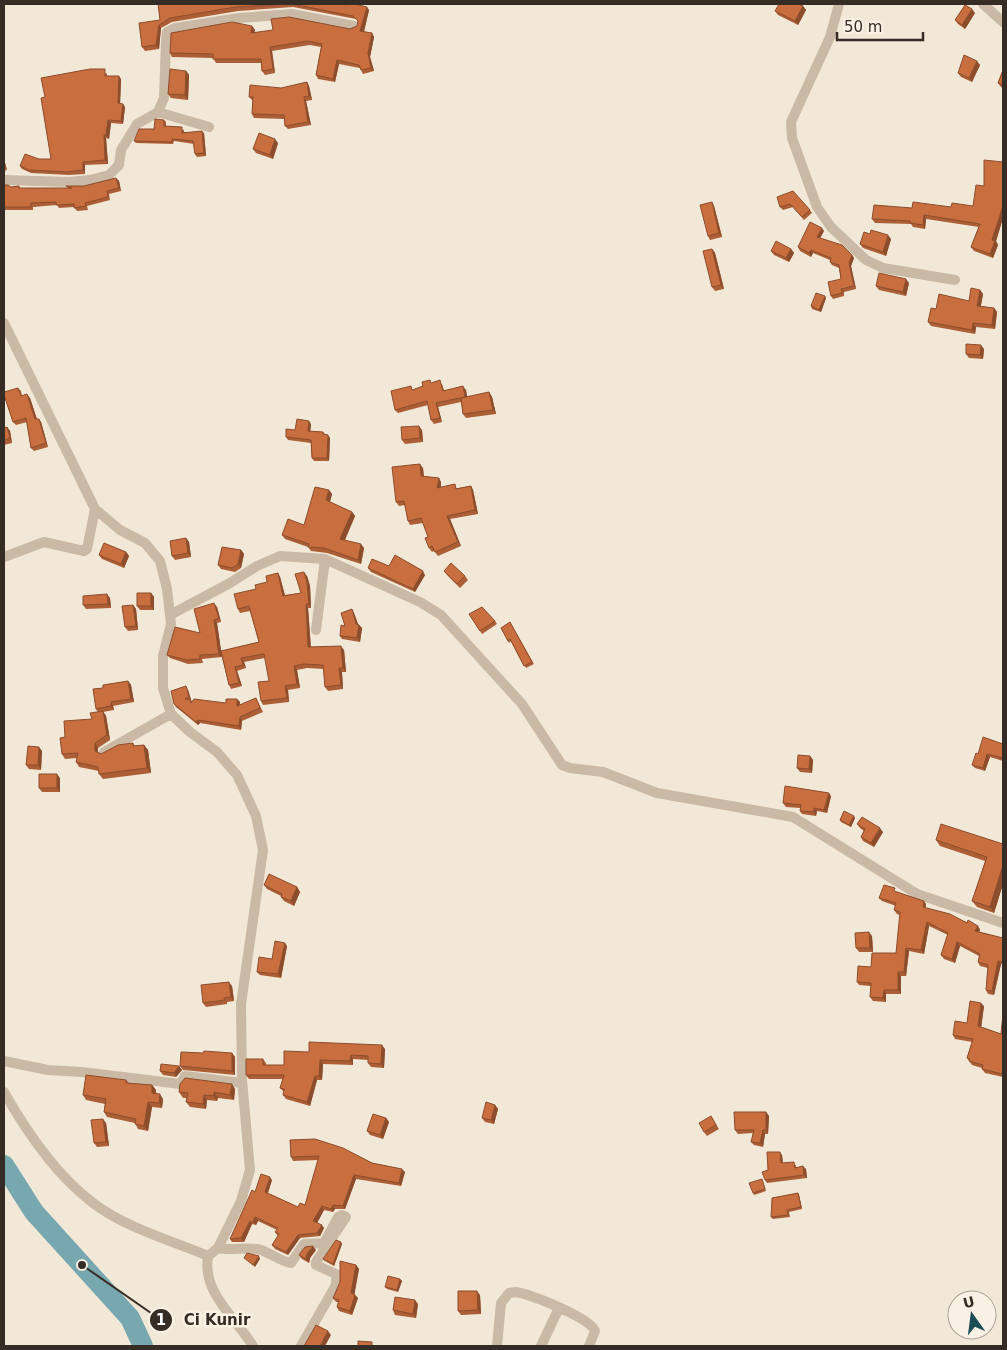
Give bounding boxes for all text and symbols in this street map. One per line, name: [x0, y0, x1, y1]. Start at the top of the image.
scale bar: [837, 10, 923, 42]
text: 50 m: [844, 18, 882, 36]
north arrow: [947, 1290, 997, 1340]
text: U: [961, 1293, 976, 1312]
callout: Ci Kunir: [149, 1305, 260, 1335]
text: 1: [156, 1311, 166, 1329]
text: Ci Kunir: [184, 1311, 251, 1329]

